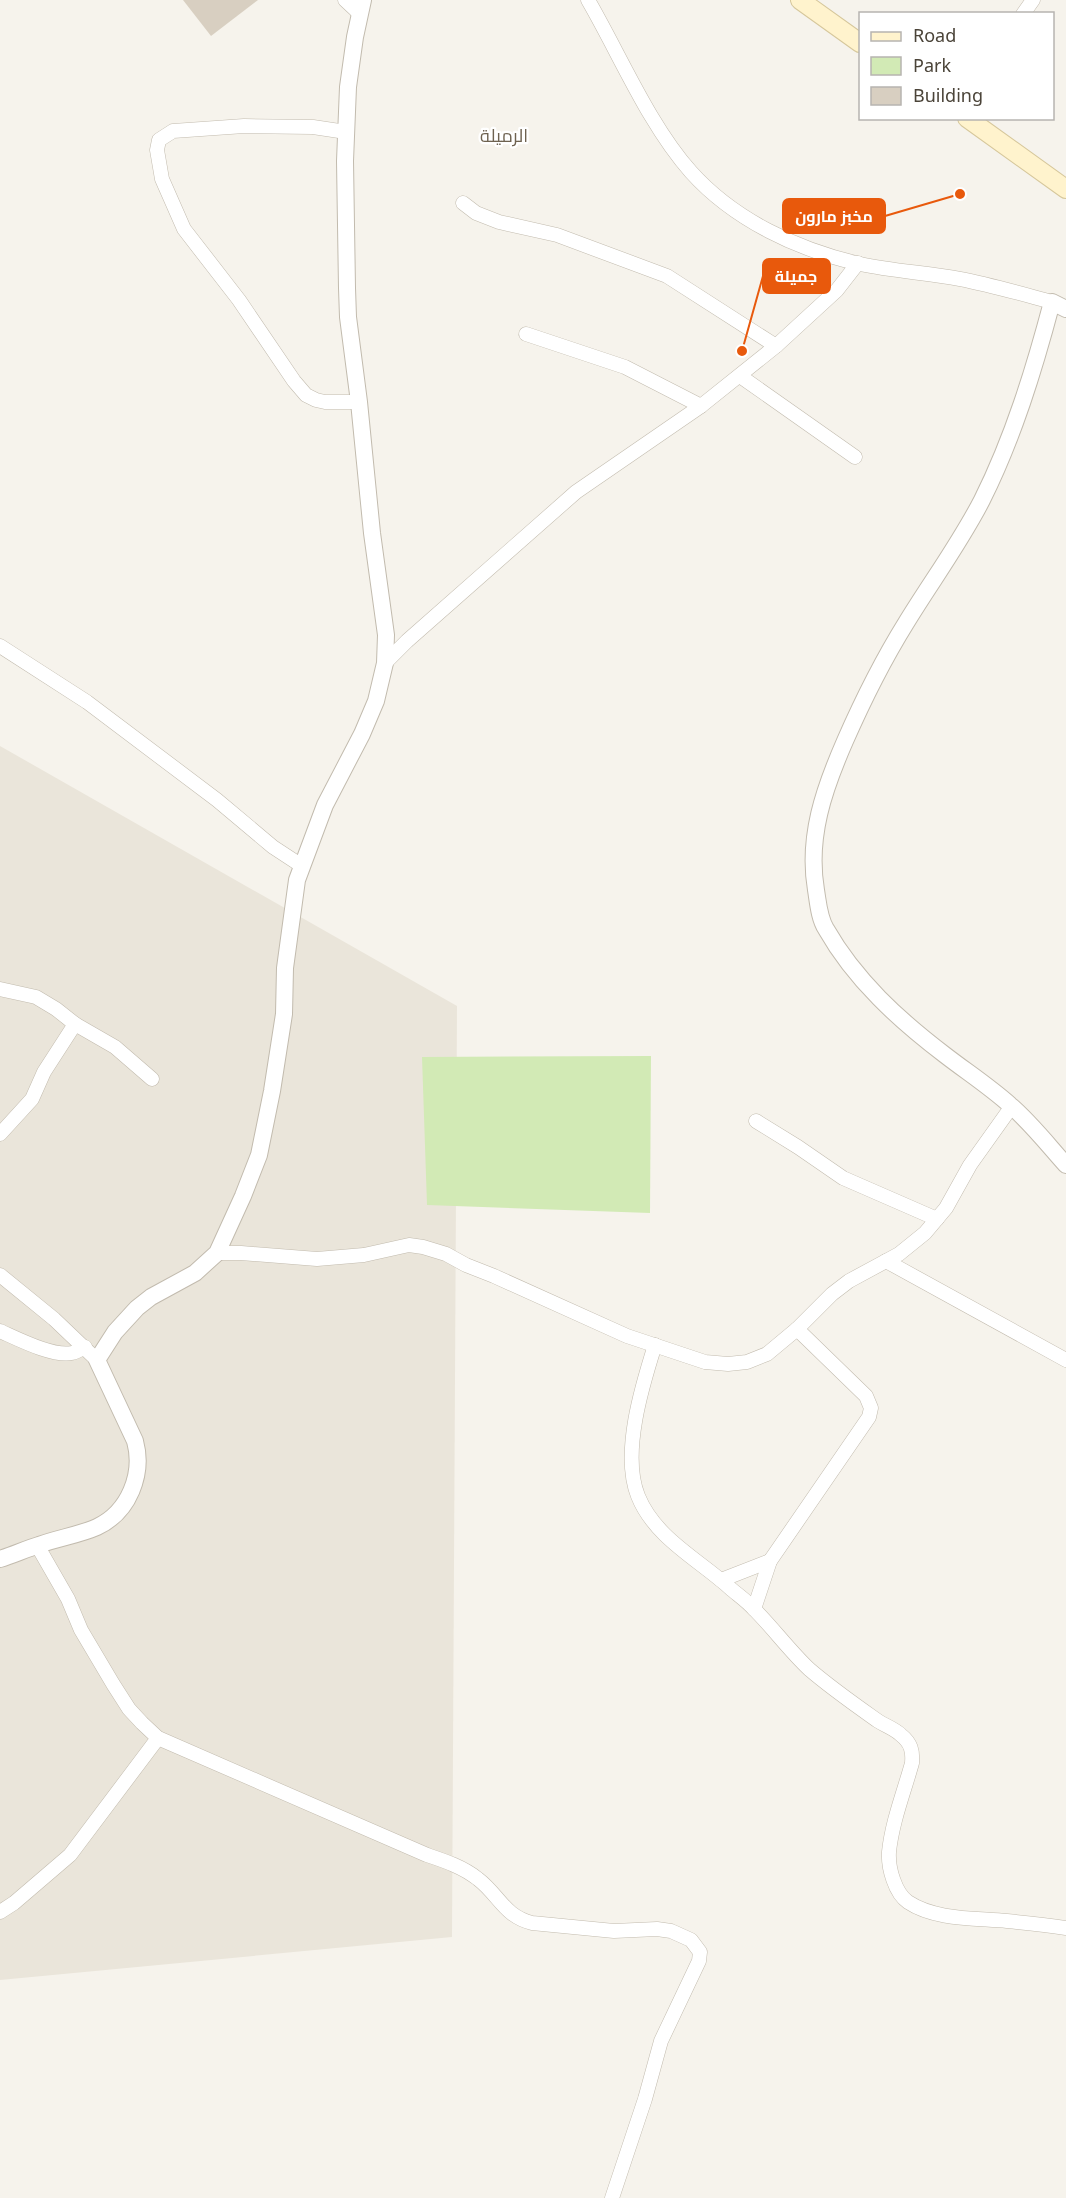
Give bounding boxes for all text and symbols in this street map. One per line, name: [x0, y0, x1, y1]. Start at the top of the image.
legend: [859, 12, 1054, 120]
text: Road: [913, 23, 956, 47]
text: Park: [913, 53, 951, 77]
text: Building: [913, 83, 983, 107]
district label: الرميلة: [480, 123, 528, 147]
callout: مخبز مارون: [783, 199, 885, 233]
text: مخبز مارون: [795, 205, 873, 227]
callout: جميلة: [763, 259, 830, 293]
text: جميلة: [775, 265, 817, 287]

